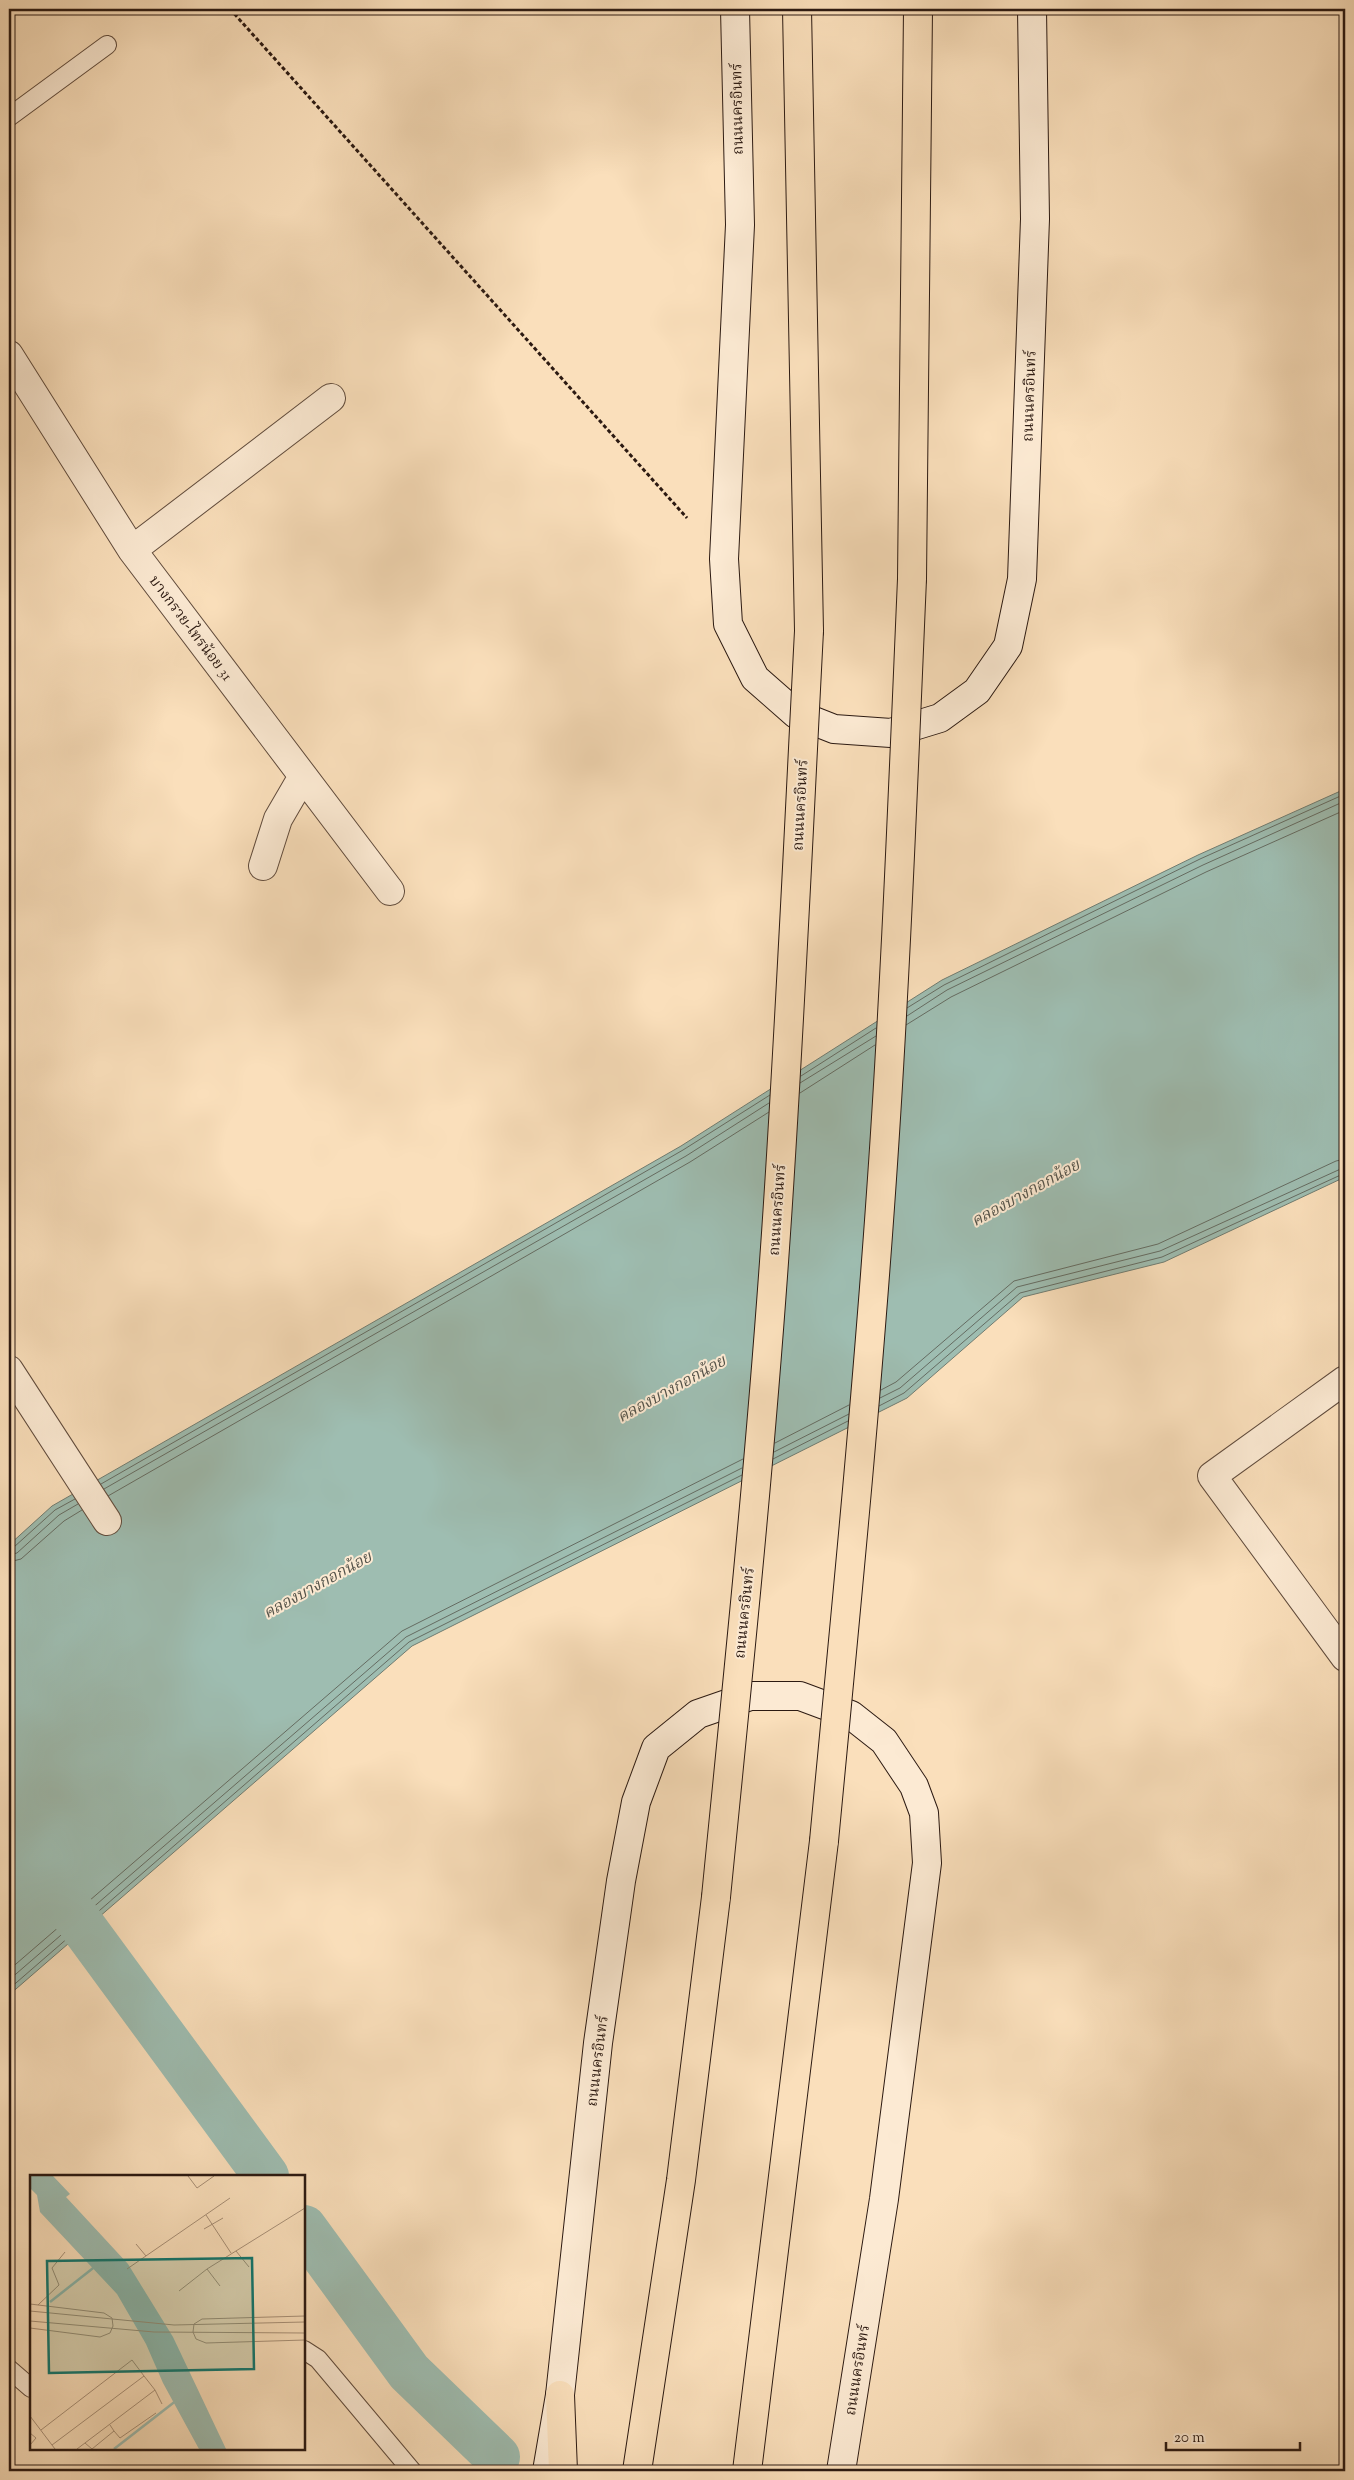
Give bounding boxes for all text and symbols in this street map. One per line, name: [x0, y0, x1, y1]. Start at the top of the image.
street label: ถนนนครอินทร์: [726, 62, 750, 155]
street label: ถนนนครอินทร์: [1017, 349, 1043, 442]
street label: บางกรวย-ไทรน้อย 31: [143, 571, 238, 686]
street label: ถนนนครอินทร์: [788, 758, 814, 851]
water label: คลองบางกอกน้อย: [968, 1154, 1086, 1234]
street label: ถนนนครอินทร์: [764, 1163, 792, 1257]
water label: คลองบางกอกน้อย: [614, 1350, 732, 1430]
water label: คลองบางกอกน้อย: [260, 1546, 378, 1626]
street label: ถนนนครอินทร์: [729, 1566, 761, 1660]
street label: ถนนนครอินทร์: [581, 2013, 615, 2108]
inset map: [30, 2175, 305, 2450]
street label: ถนนนครอินทร์: [840, 2322, 876, 2417]
scale bar: [1166, 2420, 1300, 2452]
text: 20 m: [1174, 2428, 1205, 2449]

